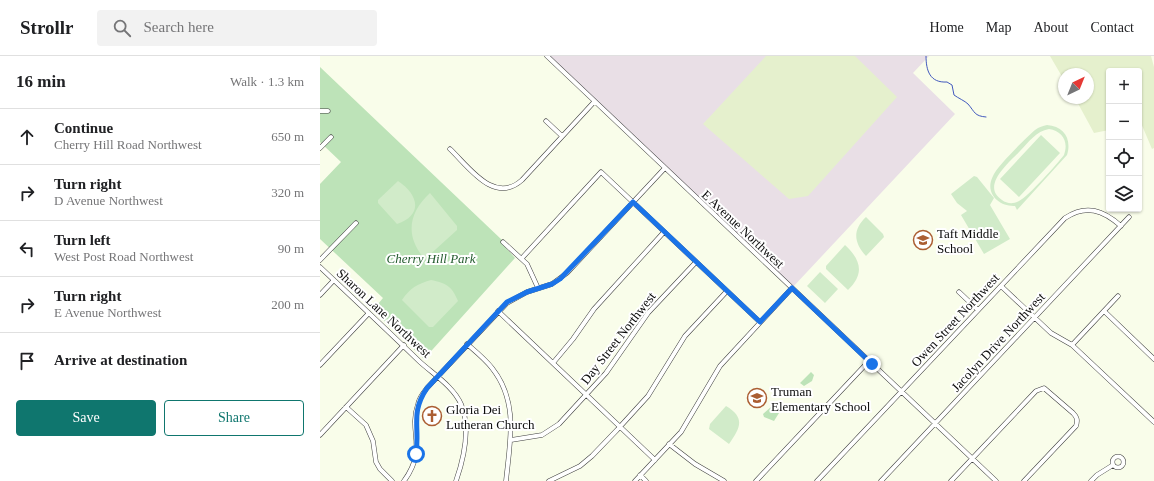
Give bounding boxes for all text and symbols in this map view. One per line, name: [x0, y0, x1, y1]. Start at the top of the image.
search box: [97, 10, 377, 46]
text: Strollr: [20, 17, 73, 38]
icon: search: [111, 17, 133, 39]
text: Search here: [143, 19, 214, 35]
text: Home: [930, 20, 964, 35]
text: Map: [986, 20, 1011, 35]
text: About: [1033, 20, 1068, 35]
text: Contact: [1090, 20, 1134, 35]
north arrow: [1058, 68, 1094, 104]
map controls: [1106, 68, 1142, 212]
button: +: [1106, 68, 1142, 104]
text: 16 min: [16, 72, 66, 91]
text: Walk · 1.3 km: [230, 74, 304, 89]
button: −: [1106, 104, 1142, 140]
text: Continue: [54, 120, 113, 136]
icon: ahead: [16, 126, 38, 148]
text: 650 m: [271, 129, 304, 144]
text: Cherry Hill Road Northwest: [54, 137, 202, 152]
button: locate: [1106, 140, 1142, 176]
text: Turn right: [54, 176, 121, 192]
button: layers: [1106, 176, 1142, 212]
icon: right: [16, 182, 38, 204]
text: 320 m: [271, 185, 304, 200]
street label: E Avenue Northwest: [699, 187, 788, 271]
text: D Avenue Northwest: [54, 193, 163, 208]
place label: Taft Middle School: [937, 226, 999, 256]
school or university icon: Taft Middle School: [912, 229, 934, 251]
text: Turn left: [54, 232, 111, 248]
icon: left: [16, 238, 38, 260]
text: 90 m: [278, 241, 304, 256]
text: West Post Road Northwest: [54, 249, 193, 264]
park label: Cherry Hill Park: [387, 251, 476, 266]
street label: Sharon Lane Northwest: [334, 265, 435, 361]
street label: Owen Street Northwest: [908, 270, 1002, 370]
text: Turn right: [54, 288, 121, 304]
street label: Day Street Northwest: [577, 289, 659, 387]
street label: Jacolyn Drive Northwest: [948, 289, 1048, 395]
icon: right: [16, 294, 38, 316]
text: 200 m: [271, 297, 304, 312]
text: E Avenue Northwest: [54, 305, 161, 320]
icon: arrive: [16, 350, 38, 372]
text: Arrive at destination: [54, 352, 187, 368]
route end: [863, 355, 881, 373]
place label: Truman Elementary School: [771, 384, 871, 414]
school or university icon: Truman Elementary School: [746, 387, 768, 409]
button: Save: [16, 400, 156, 436]
button: Share: [164, 400, 304, 436]
place label: Gloria Dei Lutheran Church: [446, 402, 535, 432]
church icon: Gloria Dei Lutheran Church: [421, 405, 443, 427]
route start: [407, 445, 425, 463]

